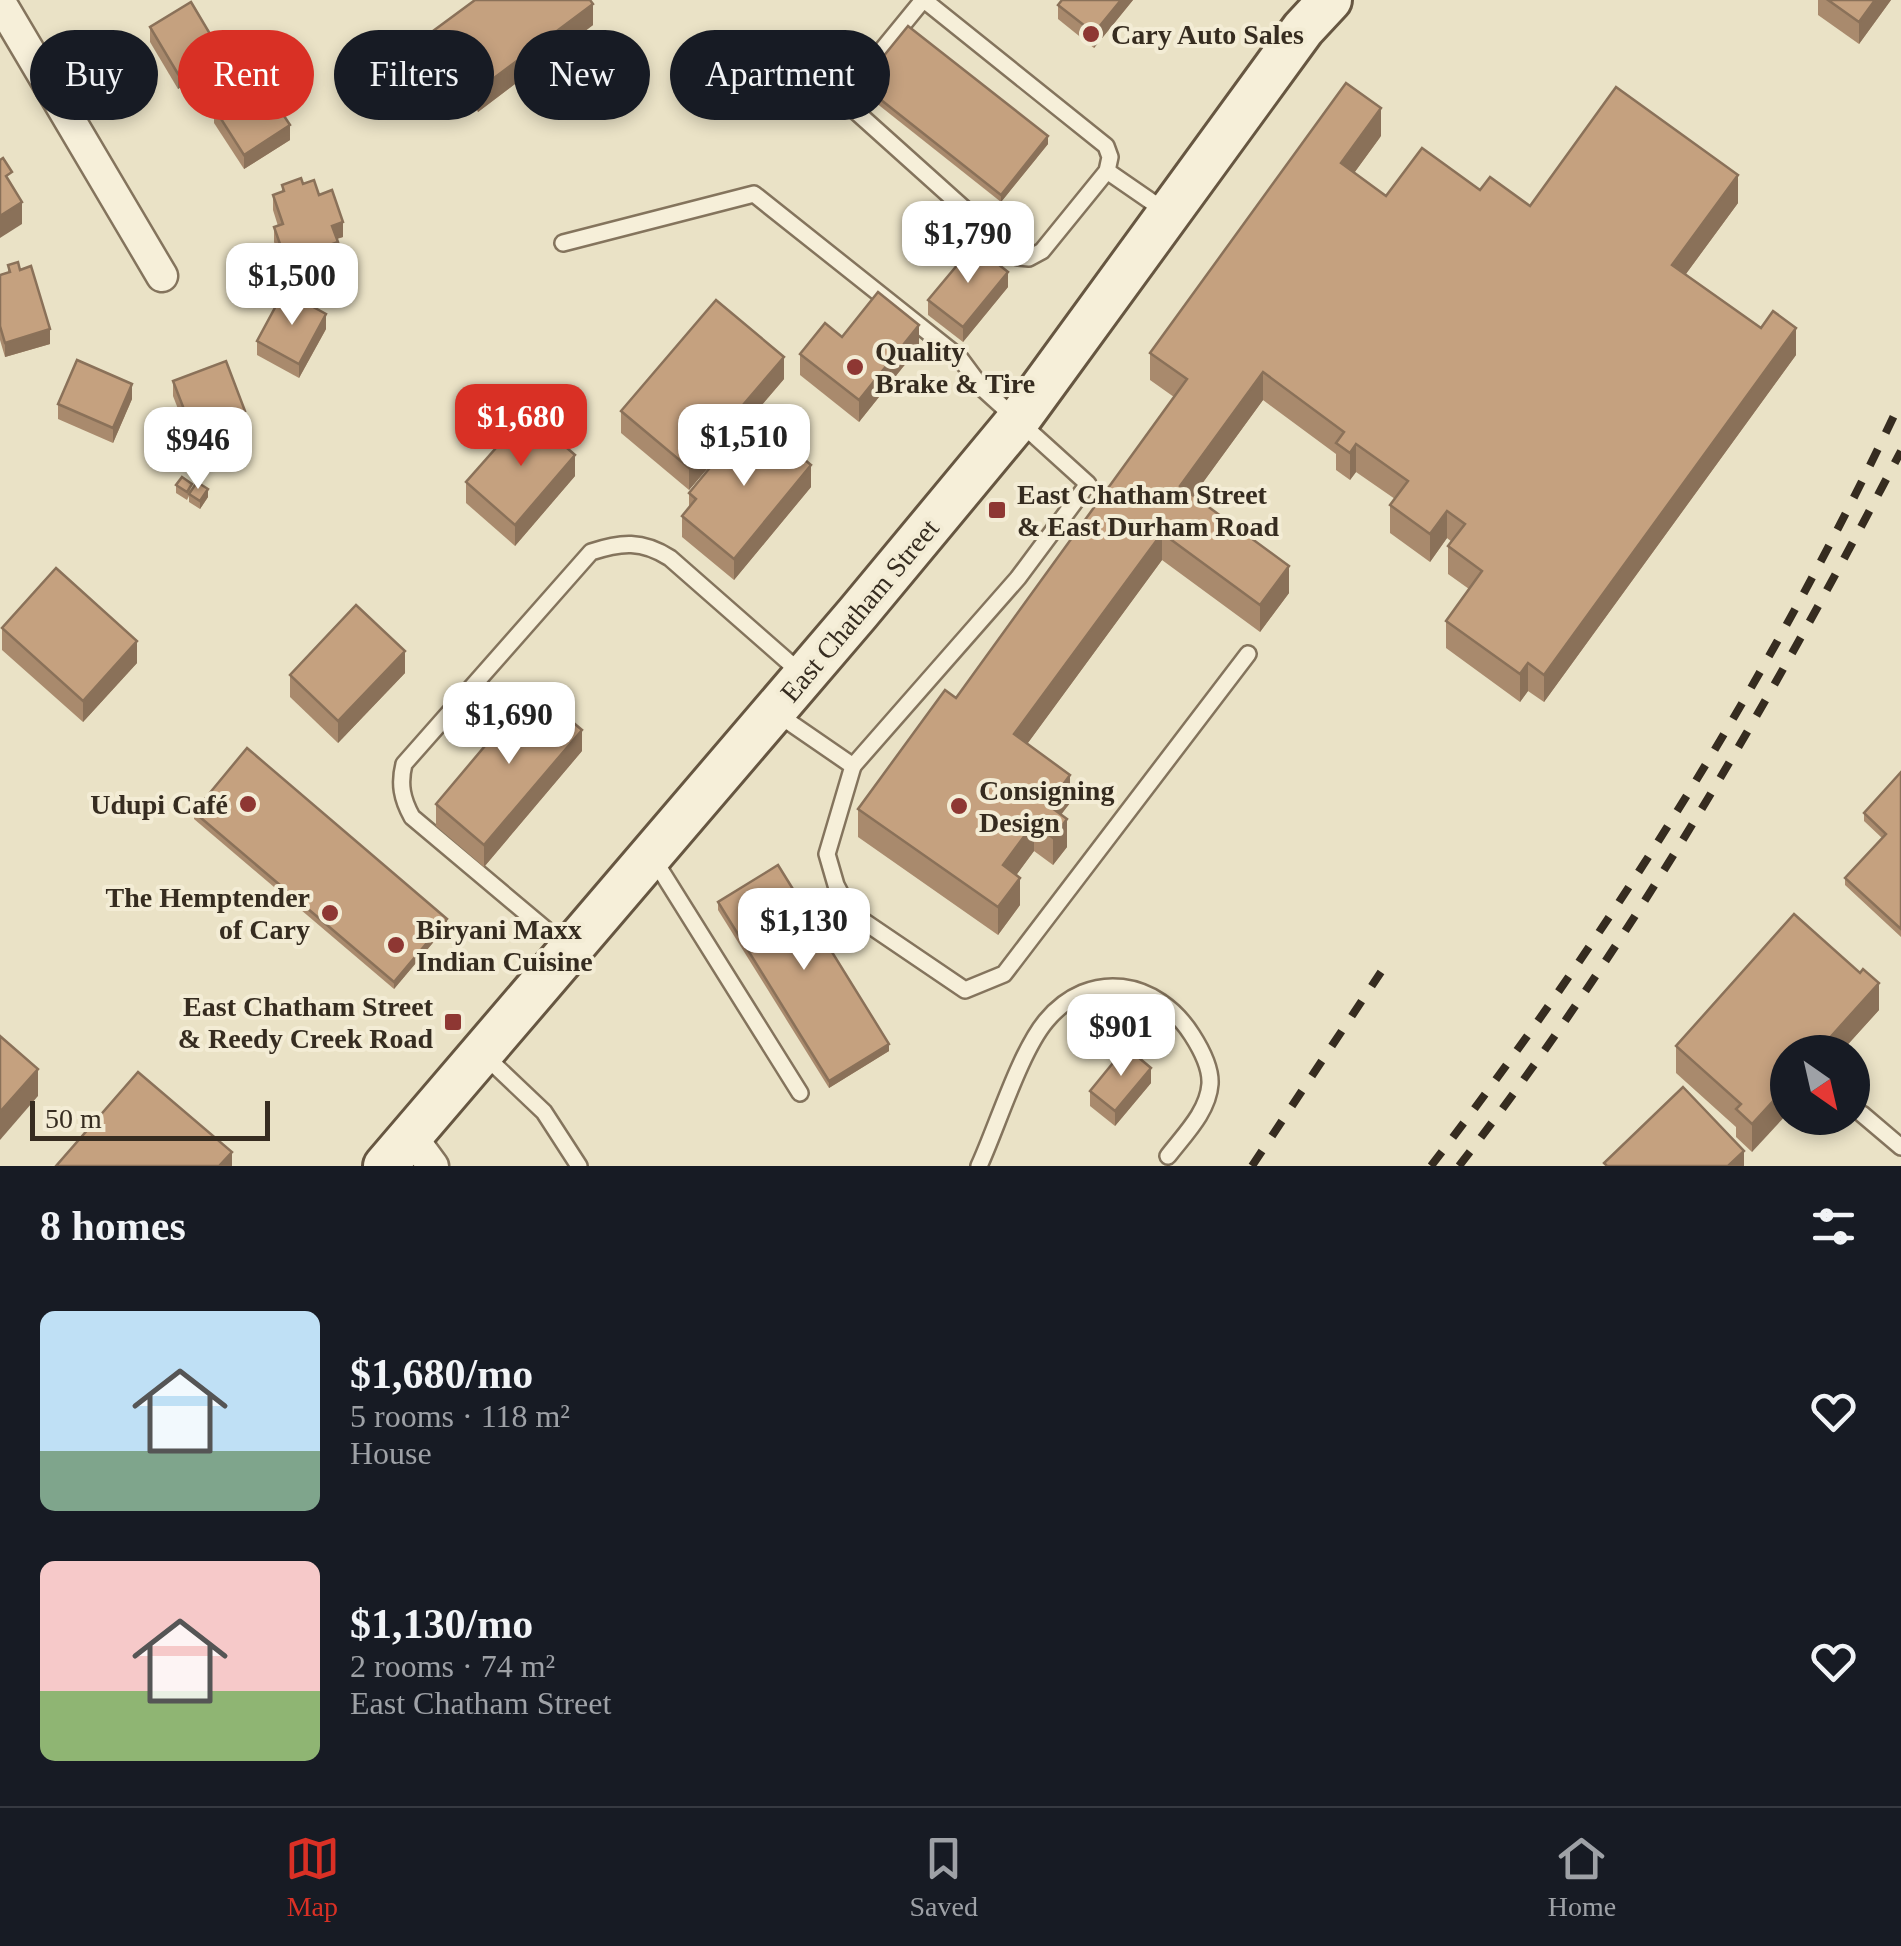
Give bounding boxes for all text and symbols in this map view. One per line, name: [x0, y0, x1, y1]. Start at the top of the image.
place label: Cary Auto Sales: [1111, 19, 1304, 50]
marker: Cary Auto Sales: [1080, 23, 1102, 45]
chip: Buy: [30, 30, 158, 120]
chip: Rent: [178, 30, 314, 120]
chip: Filters: [334, 30, 494, 120]
chip: New: [514, 30, 650, 120]
chip: Apartment: [670, 30, 890, 120]
pin: $1,790: [887, 201, 1049, 286]
text: $1,790: [924, 215, 1012, 251]
pin: $1,500: [211, 243, 373, 328]
text: $1,500: [248, 257, 336, 293]
place label: Quality Brake & Tire: [875, 336, 1035, 399]
marker: Quality Brake & Tire: [844, 356, 866, 378]
pin: $1,680: [440, 384, 602, 469]
text: $1,680: [477, 398, 565, 434]
pin: $1,510: [663, 404, 825, 489]
pin: $946: [139, 407, 257, 492]
text: $1,510: [700, 418, 788, 454]
text: $946: [166, 421, 230, 457]
place label: East Chatham Street & East Durham Road: [1017, 479, 1280, 542]
marker: East Chatham Street & East Durham Road: [986, 499, 1008, 521]
street label: East Chatham Street: [774, 513, 945, 708]
pin: $1,690: [428, 682, 590, 767]
text: $1,690: [465, 696, 553, 732]
place label: Consigning Design: [979, 775, 1114, 838]
place label: Udupi Café: [90, 789, 228, 820]
marker: Udupi Café: [237, 793, 259, 815]
marker: Consigning Design: [948, 795, 970, 817]
place label: The Hemptender of Cary: [105, 882, 310, 945]
pin: $1,130: [723, 888, 885, 973]
marker: The Hemptender of Cary: [319, 902, 341, 924]
text: $1,130: [760, 902, 848, 938]
place label: Biryani Maxx Indian Cuisine: [416, 914, 593, 977]
marker: Biryani Maxx Indian Cuisine: [385, 934, 407, 956]
place label: East Chatham Street & Reedy Creek Road: [178, 991, 434, 1054]
pin: $901: [1062, 994, 1180, 1079]
text: $901: [1089, 1008, 1153, 1044]
marker: East Chatham Street & Reedy Creek Road: [442, 1011, 464, 1033]
north arrow: [1770, 1035, 1870, 1135]
map controls: [1770, 1035, 1870, 1135]
scale bar: [30, 1096, 270, 1140]
text: 50 m: [45, 1103, 102, 1134]
icon: filters: [1806, 1199, 1861, 1254]
text: 8 homes: [40, 1203, 186, 1249]
icon: home: [120, 1351, 240, 1471]
text: $1,680/mo: [350, 1351, 533, 1397]
icon: heart: [1806, 1384, 1861, 1439]
text: 5 rooms · 118 m²: [350, 1398, 570, 1434]
text: House: [350, 1435, 432, 1471]
icon: home: [120, 1601, 240, 1721]
text: $1,130/mo: [350, 1601, 533, 1647]
icon: heart: [1806, 1634, 1861, 1689]
text: 2 rooms · 74 m²: [350, 1648, 555, 1684]
text: East Chatham Street: [350, 1685, 611, 1721]
tab: Map: [285, 1831, 340, 1923]
tab: Saved: [910, 1831, 978, 1923]
tab: Home: [1548, 1831, 1616, 1923]

